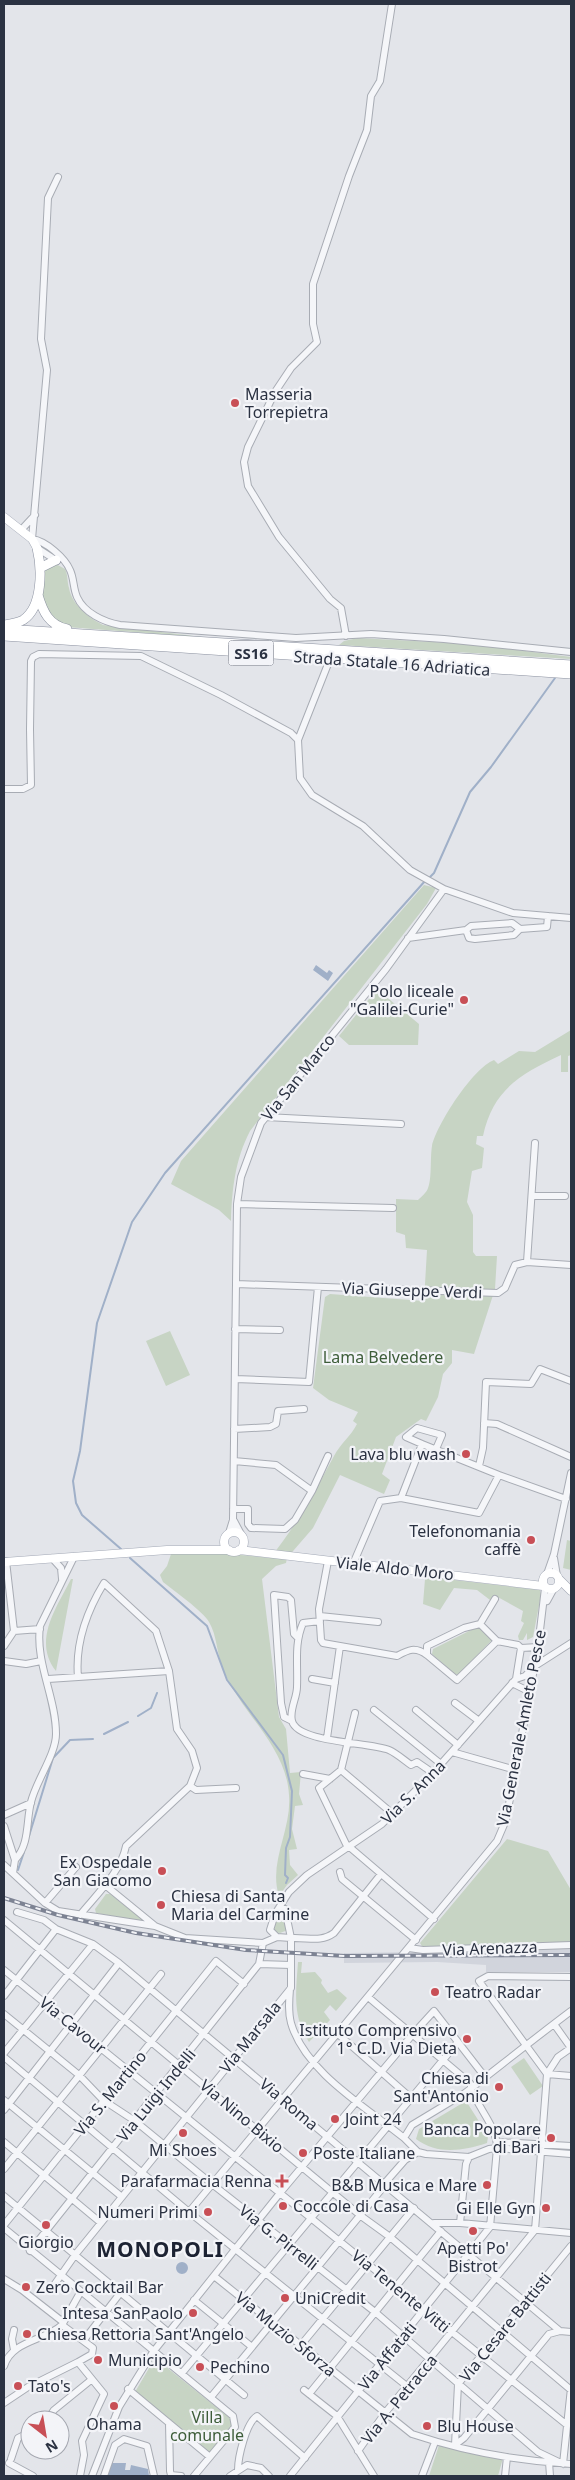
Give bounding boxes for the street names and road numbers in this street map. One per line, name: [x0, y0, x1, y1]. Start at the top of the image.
road number: SS16: [228, 640, 274, 666]
street label: Strada Statale 16 Adriatica: [293, 645, 491, 681]
street label: Via San Marco: [256, 1029, 340, 1125]
street label: Via Giuseppe Verdi: [341, 1277, 483, 1303]
street label: Viale Aldo Moro: [335, 1551, 455, 1585]
street label: Via Generale Amleto Pesce: [491, 1628, 551, 1828]
street label: Via S. Anna: [376, 1755, 450, 1829]
street label: Via Arenazza: [442, 1935, 538, 1961]
street label: Via Cavour: [35, 1991, 111, 2059]
street label: Via Marsala: [214, 1996, 286, 2078]
street label: Via Luigi Indelli: [112, 2044, 200, 2146]
street label: Via S. Martino: [69, 2046, 151, 2140]
street label: Via Roma: [255, 2073, 323, 2135]
street label: Via Nino Bixio: [195, 2074, 289, 2158]
street label: Via G. Pirrelli: [235, 2199, 323, 2275]
street label: Via Tenente Vitti: [347, 2244, 455, 2338]
street label: Via Cesare Battisti: [454, 2268, 556, 2386]
street label: Via Muzio Sforza: [231, 2286, 341, 2382]
street label: Via Affatati: [353, 2317, 421, 2395]
street label: Via A. Petracca: [356, 2349, 442, 2449]

